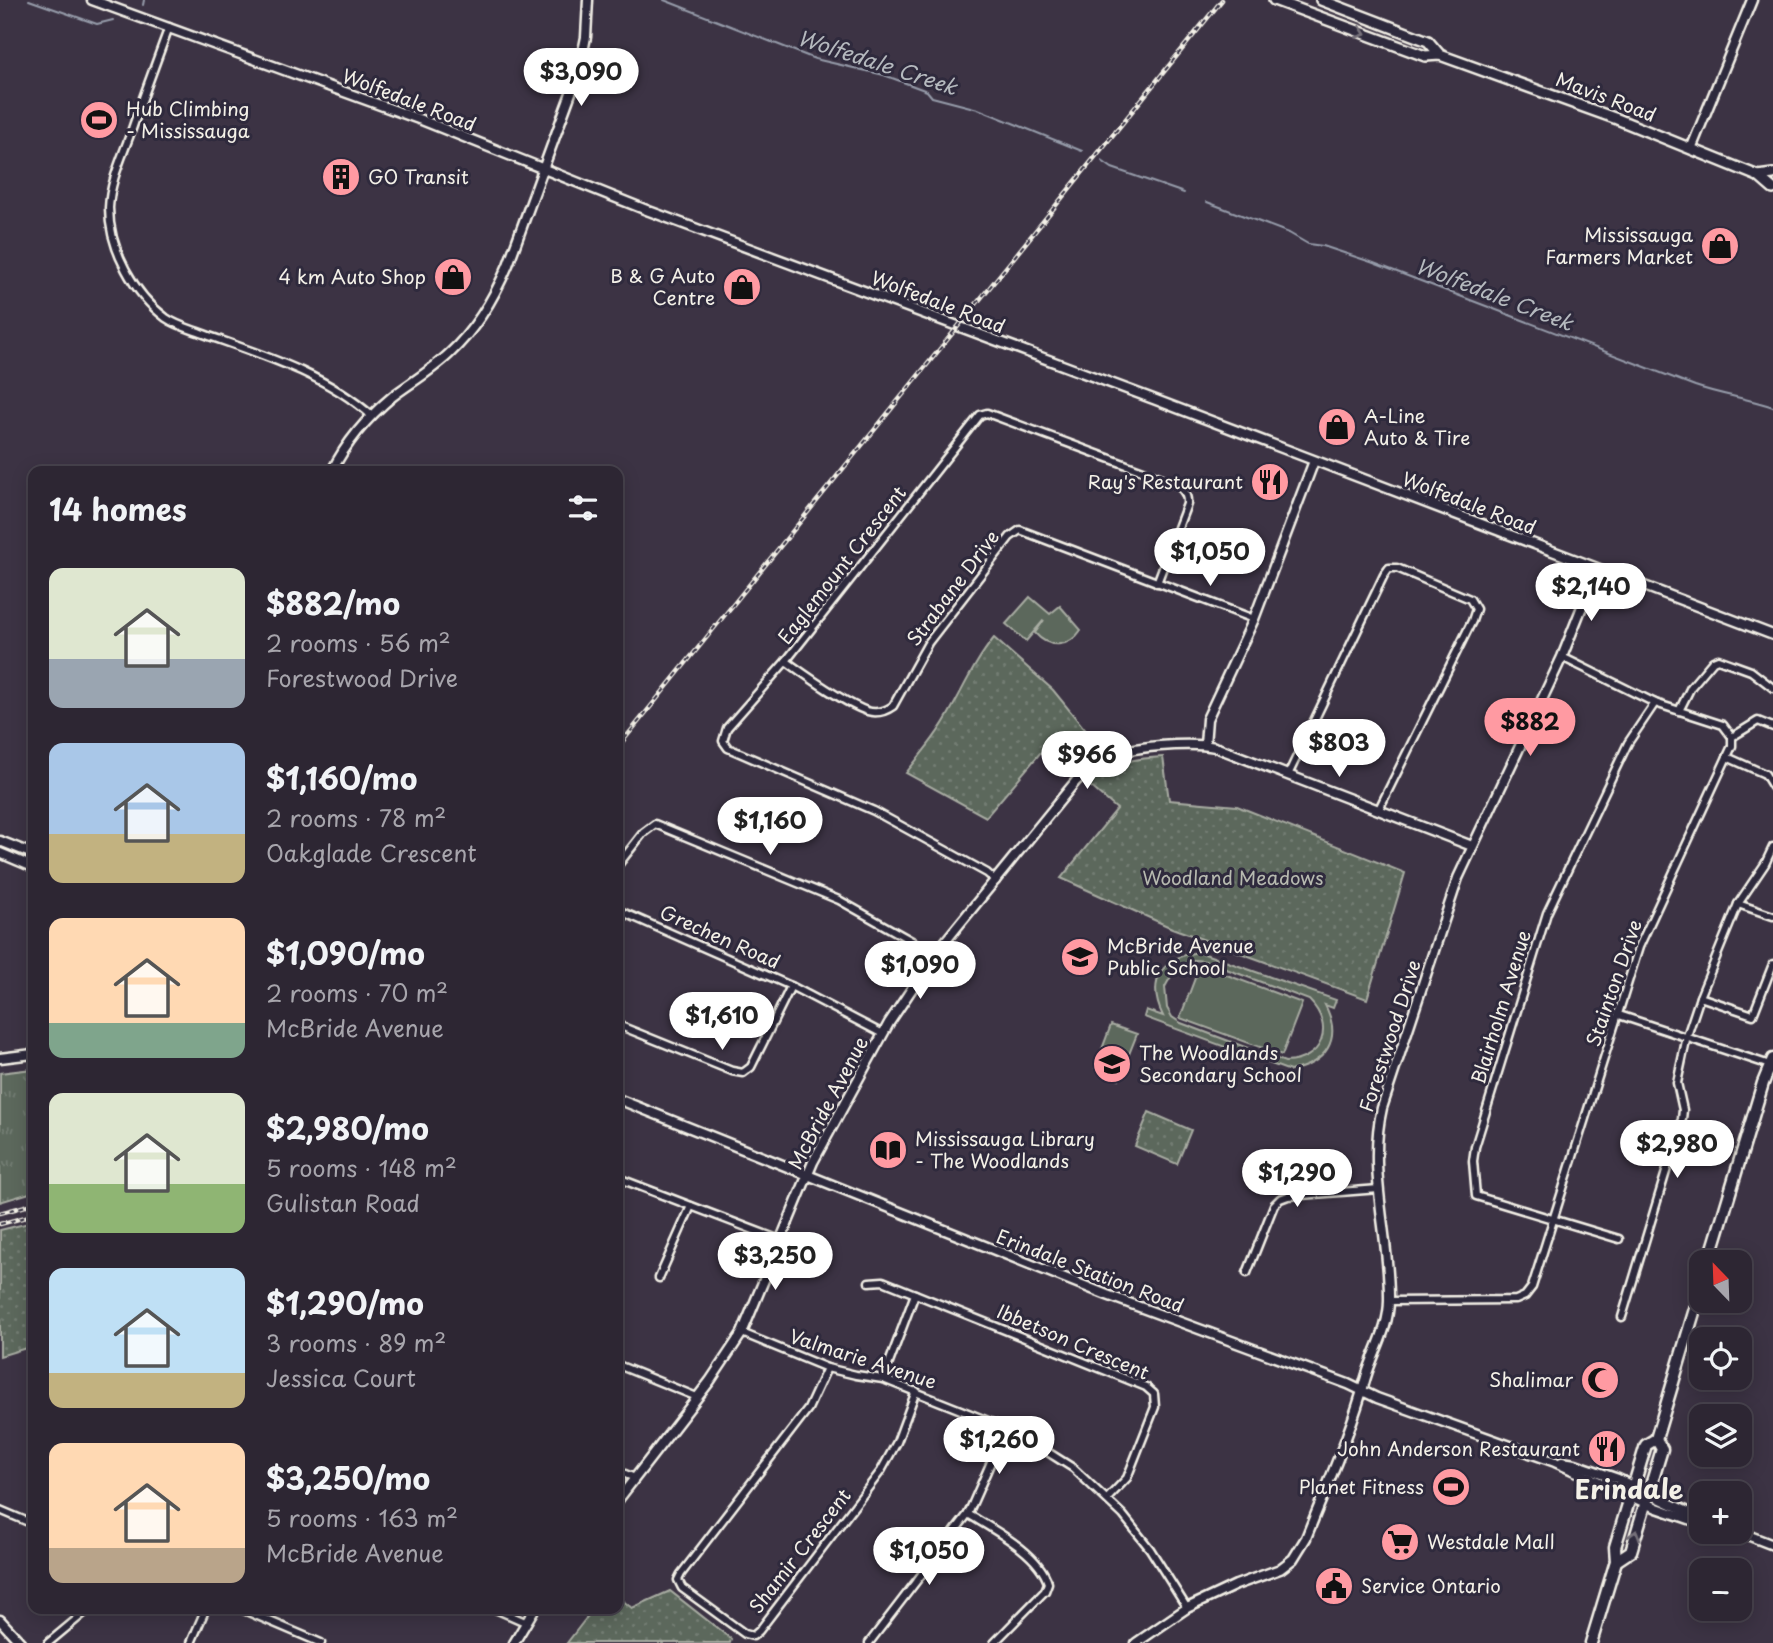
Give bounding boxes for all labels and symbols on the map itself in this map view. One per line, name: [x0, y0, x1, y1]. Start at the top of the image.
water label: Wolfedale Creek: [793, 20, 963, 102]
one-way arrow: [1354, 24, 1366, 38]
pin: $3,090: [524, 48, 638, 108]
street label: Wolfedale Road: [338, 61, 480, 138]
street label: Mavis Road: [1552, 64, 1661, 128]
place label: Hub Climbing - Mississauga: [126, 94, 250, 144]
sports icon: Hub Climbing - Mississauga: [78, 99, 120, 141]
building icon: GO Transit: [320, 156, 362, 198]
place label: GO Transit: [368, 162, 469, 190]
place label: Mississauga Farmers Market: [1545, 220, 1693, 270]
shop icon: Mississauga Farmers Market: [1699, 225, 1741, 267]
water label: Wolfedale Creek: [1411, 248, 1579, 338]
shop icon: 4 km Auto Shop: [432, 256, 474, 298]
place label: B & G Auto Centre: [610, 261, 715, 311]
place label: 4 km Auto Shop: [279, 262, 426, 290]
street label: Wolfedale Road: [867, 263, 1009, 340]
shop icon: B & G Auto Centre: [721, 266, 763, 308]
place label: A-Line Auto & Tire: [1364, 401, 1470, 451]
shop icon: A-Line Auto & Tire: [1316, 406, 1358, 448]
restaurant icon: Ray's Restaurant: [1249, 461, 1291, 503]
street label: Wolfedale Road: [1398, 464, 1540, 541]
place label: Ray's Restaurant: [1088, 467, 1243, 495]
street label: Eaglemount Crescent: [770, 479, 912, 649]
street label: Strabane Drive: [899, 524, 1005, 651]
pin: $1,050: [1153, 528, 1267, 588]
pin: $2,140: [1534, 564, 1648, 623]
pin: $882: [1489, 698, 1571, 758]
pin: $803: [1298, 720, 1380, 779]
pin: $966: [1046, 732, 1128, 791]
pin: $1,160: [713, 798, 827, 857]
park label: Woodland Meadows: [1142, 863, 1324, 891]
street label: Grechen Road: [656, 897, 785, 975]
street label: Stainton Drive: [1578, 915, 1648, 1050]
street label: Blairholm Avenue: [1463, 926, 1537, 1087]
place label: McBride Avenue Public School: [1107, 931, 1254, 981]
school or university icon: McBride Avenue Public School: [1059, 936, 1101, 978]
pin: $1,090: [863, 942, 977, 1001]
street label: Forestwood Drive: [1351, 956, 1427, 1115]
pin: $1,610: [665, 992, 779, 1052]
street label: McBride Avenue: [780, 1031, 874, 1174]
place label: The Woodlands Secondary School: [1139, 1038, 1302, 1088]
school or university icon: The Woodlands Secondary School: [1091, 1043, 1133, 1085]
pin: $2,980: [1620, 1120, 1734, 1180]
place label: Mississauga Library - The Woodlands: [915, 1124, 1095, 1174]
library icon: Mississauga Library - The Woodlands: [867, 1129, 909, 1171]
pin: $1,290: [1240, 1150, 1354, 1209]
street label: Erindale Station Road: [992, 1221, 1188, 1319]
pin: $3,250: [718, 1232, 832, 1292]
north arrow: [1689, 1250, 1752, 1312]
street label: Ibbetson Crescent: [993, 1296, 1154, 1386]
street label: Valmarie Avenue: [786, 1321, 940, 1395]
mosque icon: Shalimar: [1579, 1359, 1621, 1401]
place label: Shalimar: [1489, 1365, 1573, 1393]
pin: $1,260: [942, 1416, 1056, 1476]
restaurant icon: John Anderson Restaurant: [1586, 1428, 1628, 1470]
place label: John Anderson Restaurant: [1337, 1434, 1580, 1462]
sports icon: Planet Fitness: [1430, 1466, 1472, 1508]
district label: Erindale: [1575, 1469, 1684, 1508]
place label: Planet Fitness: [1299, 1472, 1424, 1500]
street label: Shamir Crescent: [742, 1482, 857, 1619]
supermarket icon: Westdale Mall: [1379, 1521, 1421, 1563]
place label: Westdale Mall: [1427, 1527, 1555, 1555]
pin: $1,050: [872, 1528, 986, 1587]
one-way arrow: [1627, 1529, 1642, 1541]
public building icon: Service Ontario: [1313, 1565, 1355, 1607]
place label: Service Ontario: [1361, 1571, 1501, 1599]

